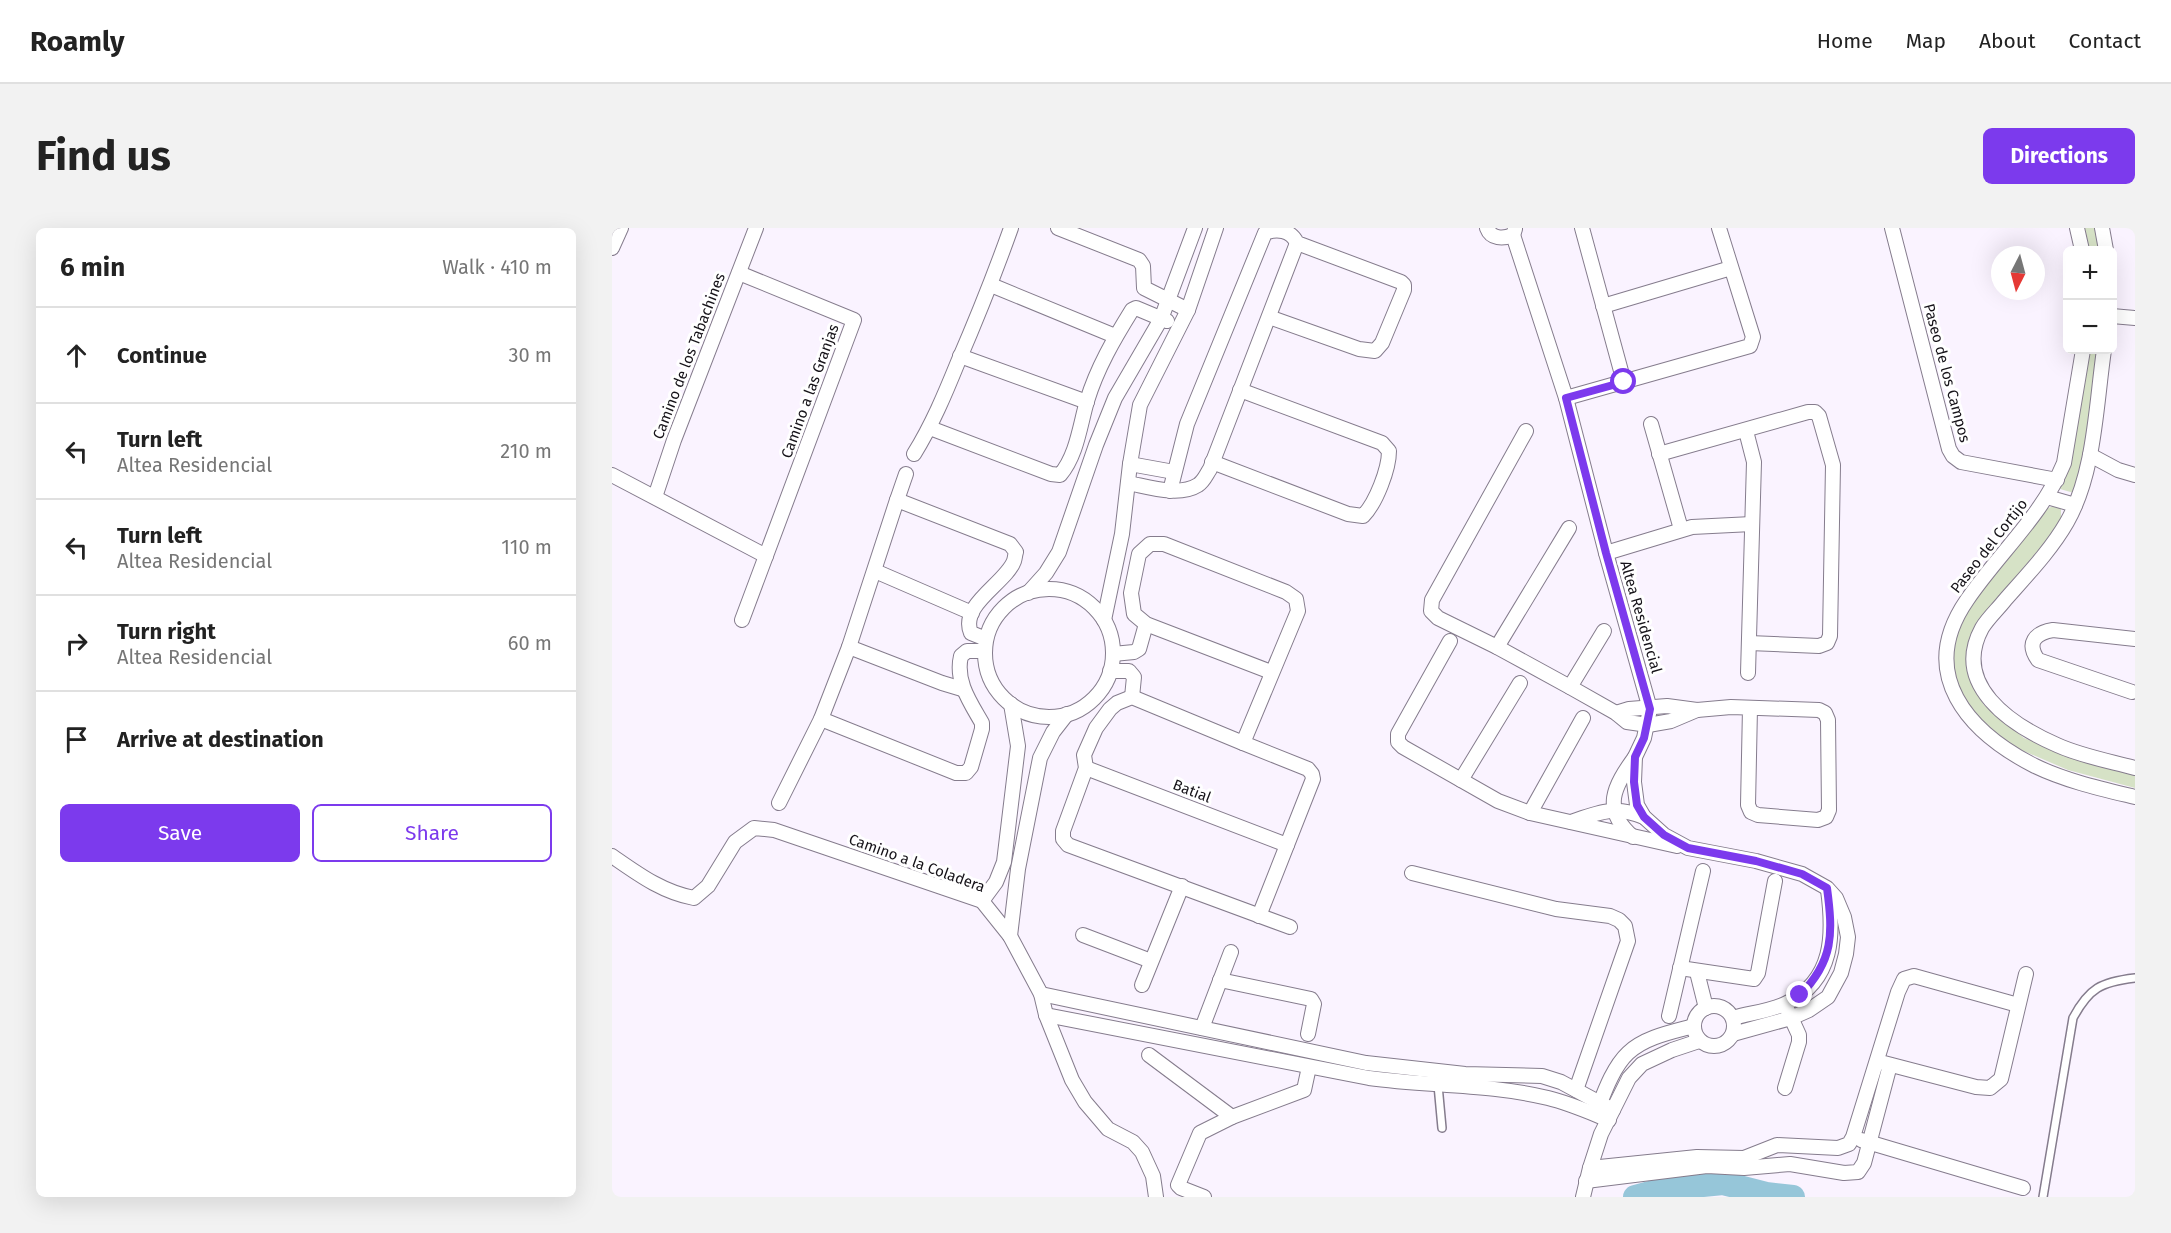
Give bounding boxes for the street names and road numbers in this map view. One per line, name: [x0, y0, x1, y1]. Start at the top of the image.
street label: Camino de los Tabachines: [649, 270, 729, 442]
street label: Paseo de los Campos: [1920, 302, 1974, 444]
street label: Camino a las Granjas: [777, 321, 843, 461]
street label: Paseo del Cortijo: [1947, 495, 2031, 597]
street label: Altea Residencial: [1616, 559, 1666, 676]
street label: Batial: [1170, 776, 1214, 807]
street label: Camino a la Coladera: [846, 830, 988, 896]

